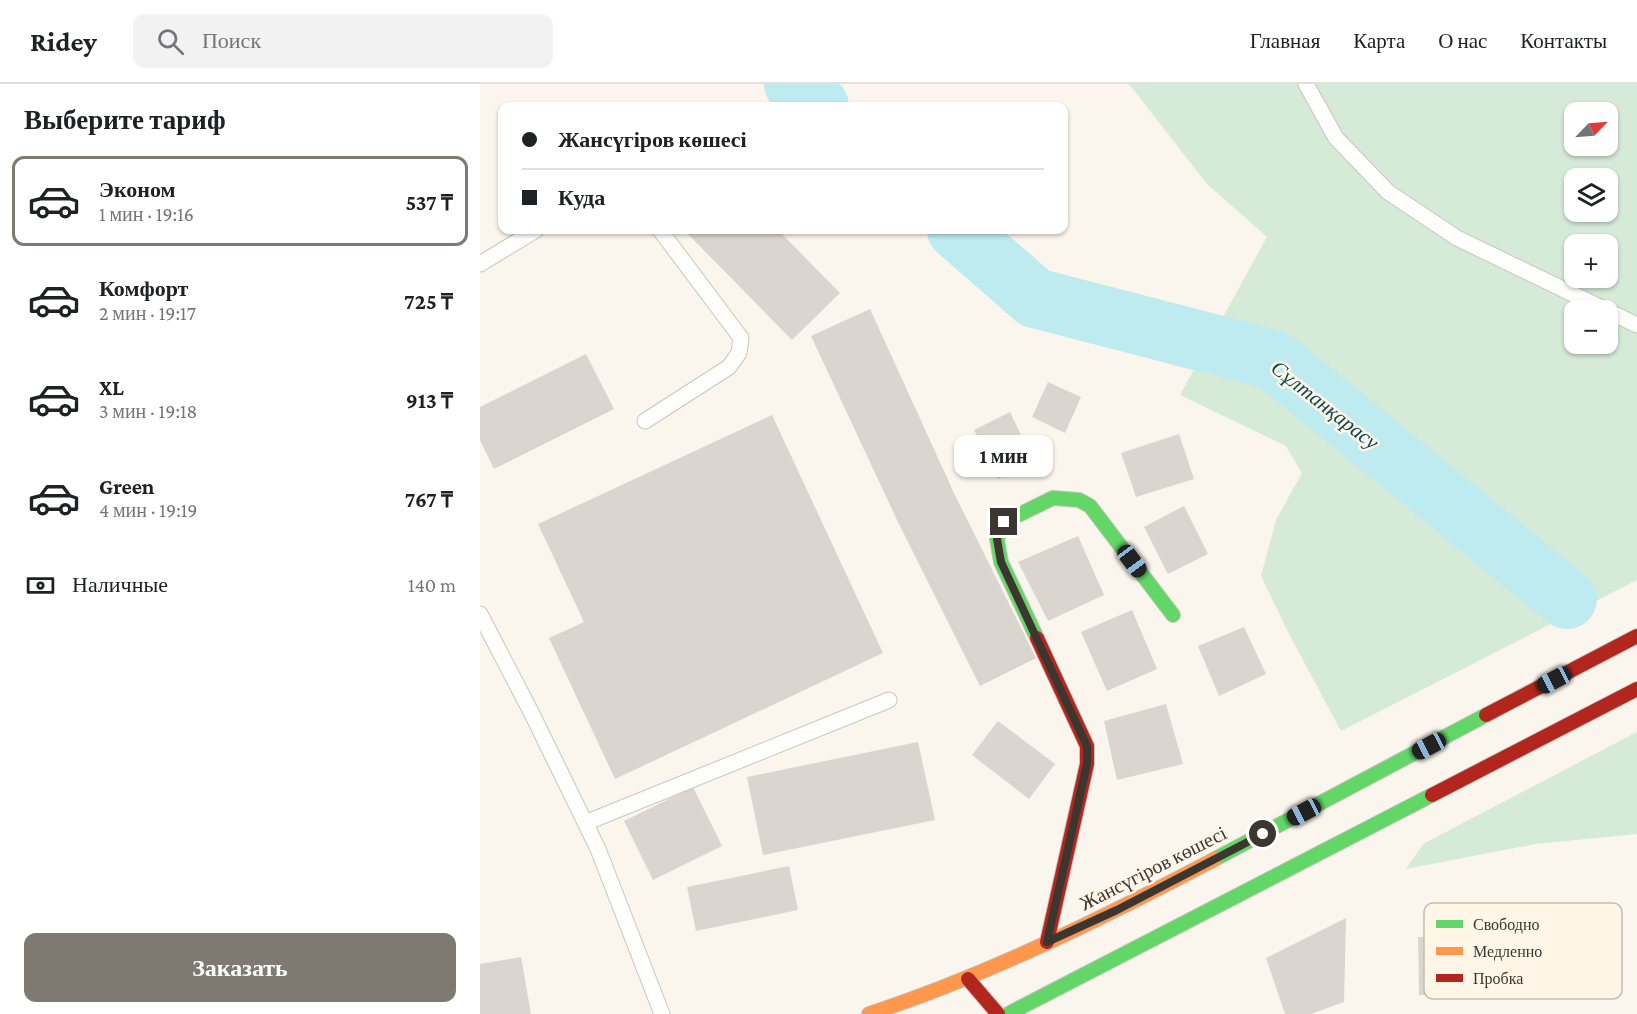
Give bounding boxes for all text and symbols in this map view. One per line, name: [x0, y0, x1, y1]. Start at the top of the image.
search box: [133, 14, 553, 68]
icon: search: [154, 25, 187, 58]
text: Ridey: [30, 26, 97, 57]
text: Поиск: [202, 28, 261, 53]
text: Главная: [1250, 29, 1320, 53]
text: Карта: [1353, 29, 1405, 53]
text: О нас: [1438, 29, 1487, 53]
text: Контакты: [1520, 29, 1607, 53]
north arrow: [1564, 102, 1618, 156]
map controls: [1564, 102, 1618, 354]
text: Выберите тариф: [24, 105, 226, 135]
text: Жансүгіров көшесі: [558, 127, 747, 152]
button: layers: [1564, 168, 1618, 222]
icon: car: [27, 174, 81, 228]
text: Эконом: [99, 177, 176, 202]
text: Куда: [558, 185, 605, 210]
text: 537 ₸: [405, 190, 453, 215]
text: 1 мин · 19:16: [99, 203, 194, 225]
button: +: [1564, 234, 1618, 288]
icon: car: [27, 273, 81, 327]
text: Комфорт: [99, 276, 188, 301]
text: 725 ₸: [404, 289, 453, 314]
button: −: [1564, 300, 1618, 354]
text: 2 мин · 19:17: [99, 302, 196, 324]
water label: Сұлтанқарасу: [1266, 356, 1384, 455]
icon: car: [27, 372, 81, 426]
text: XL: [99, 375, 124, 400]
text: 913 ₸: [406, 388, 453, 413]
text: 3 мин · 19:18: [99, 400, 197, 422]
callout: 1 мин: [954, 435, 1054, 477]
text: 1 мин: [980, 445, 1028, 467]
icon: car: [27, 471, 81, 525]
text: Green: [99, 474, 155, 499]
text: 767 ₸: [405, 487, 453, 512]
text: 4 мин · 19:19: [99, 499, 198, 521]
route end: [990, 508, 1017, 535]
car: [1114, 541, 1150, 581]
icon: cash: [24, 569, 57, 602]
text: Наличные: [72, 572, 168, 597]
text: 140 m: [408, 574, 456, 596]
car: [1534, 664, 1574, 696]
car: [1409, 730, 1449, 762]
car: [1284, 796, 1324, 828]
route start: [1249, 820, 1276, 847]
street label: Жансүгіров көшесі: [1076, 821, 1231, 915]
legend: [1424, 903, 1622, 999]
text: Свободно: [1473, 916, 1540, 934]
button: Заказать: [24, 933, 456, 1002]
text: Медленно: [1473, 943, 1542, 961]
text: Пробка: [1473, 970, 1523, 988]

